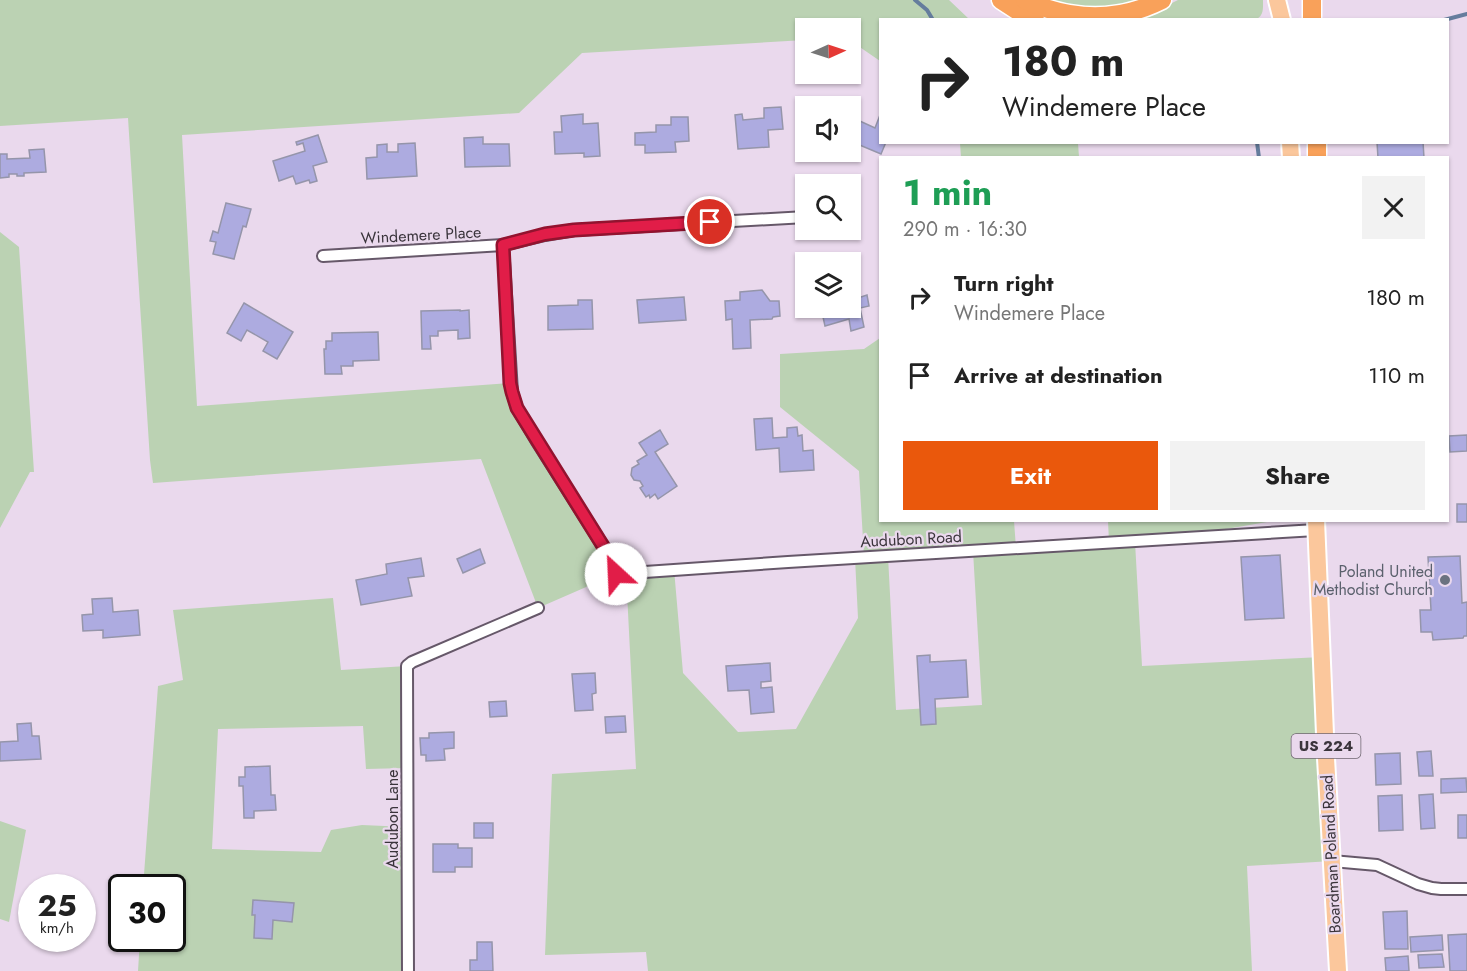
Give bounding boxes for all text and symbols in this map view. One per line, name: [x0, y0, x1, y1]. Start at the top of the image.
north arrow: [795, 18, 861, 84]
map controls: [795, 18, 861, 318]
text: 180 m: [1002, 31, 1125, 92]
icon: right: [903, 42, 981, 120]
text: Windemere Place: [1002, 87, 1206, 126]
button: sound: [795, 96, 861, 162]
text: 1 min: [903, 166, 992, 218]
button: search: [795, 174, 861, 240]
button: close: [1362, 176, 1425, 239]
pin: [684, 196, 735, 247]
icon: arrive: [693, 205, 726, 238]
text: 290 m · 16:30: [903, 215, 1027, 244]
street label: Windemere Place: [360, 220, 482, 250]
button: layers: [795, 252, 861, 318]
text: Turn right: [954, 267, 1054, 299]
icon: right: [903, 281, 936, 314]
text: 180 m: [1366, 281, 1425, 313]
text: Windemere Place: [954, 299, 1105, 328]
icon: arrive: [903, 359, 936, 392]
text: Arrive at destination: [954, 359, 1163, 391]
text: 110 m: [1368, 359, 1425, 391]
button: Exit: [903, 441, 1158, 510]
button: Share: [1170, 441, 1425, 510]
street label: Audubon Road: [860, 525, 962, 553]
position arrow: [584, 542, 648, 606]
place label: Poland United Methodist Church: [1313, 560, 1433, 601]
marker: Poland United Methodist Church: [1438, 573, 1452, 587]
road number: US 224: [1292, 734, 1360, 758]
street label: Audubon Lane: [381, 770, 404, 868]
street label: Boardman Poland Road: [1315, 774, 1347, 934]
speed limit sign: 30: [108, 874, 186, 952]
text: 25: [37, 884, 77, 927]
text: km/h: [40, 917, 74, 939]

